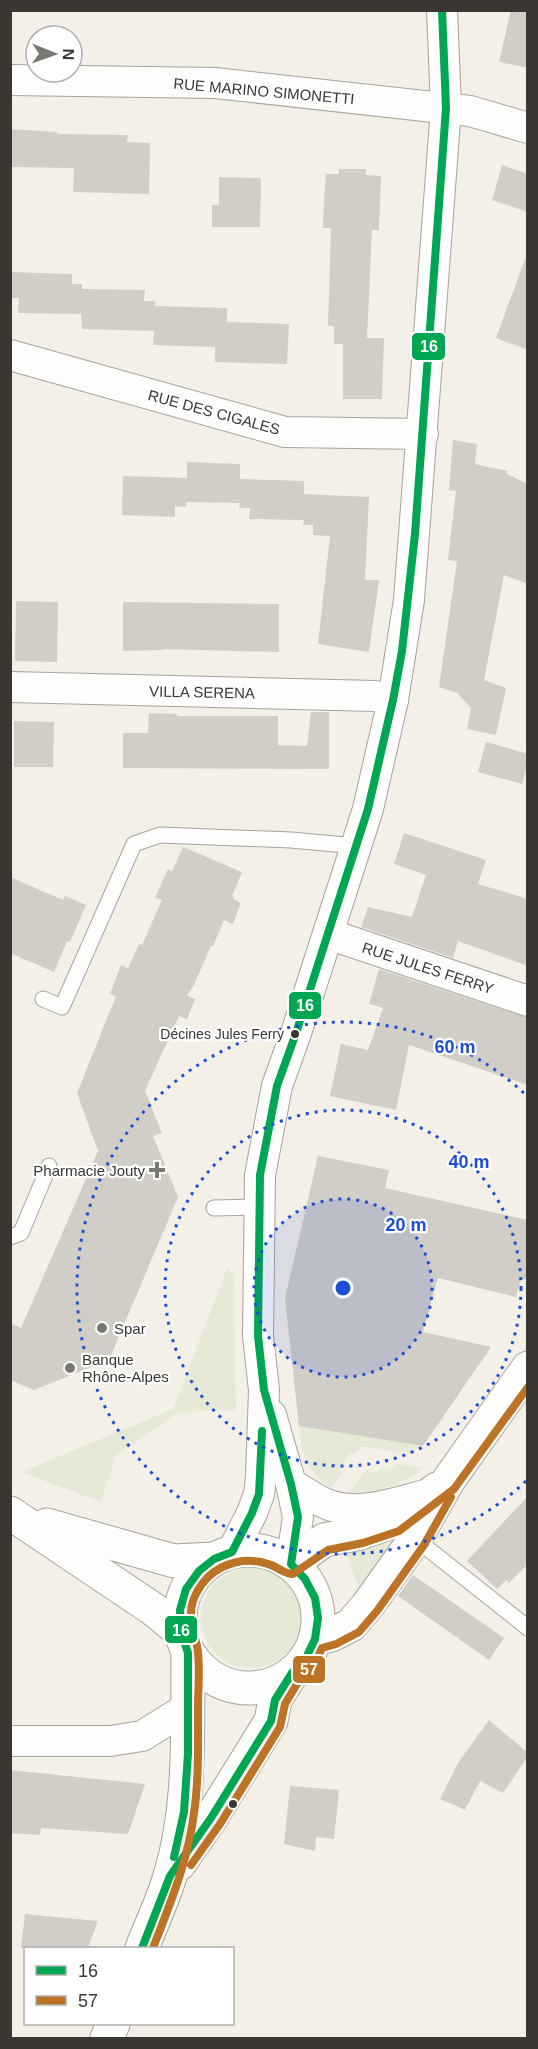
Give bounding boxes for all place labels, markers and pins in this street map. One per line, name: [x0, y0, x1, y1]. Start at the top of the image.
place label: Décines Jules Ferry: [160, 1026, 284, 1042]
marker: Décines Jules Ferry: [289, 1028, 301, 1040]
place label: Pharmacie Jouty: [33, 1162, 145, 1179]
marker: Pharmacie Jouty: [150, 1163, 164, 1177]
centre of rings: [333, 1278, 353, 1298]
place label: Spar: [114, 1320, 146, 1337]
marker: Spar: [95, 1321, 109, 1335]
place label: Banque Rhône-Alpes: [82, 1351, 169, 1385]
marker: Banque Rhône-Alpes: [63, 1361, 77, 1375]
unlabelled marker: [227, 1798, 239, 1810]

